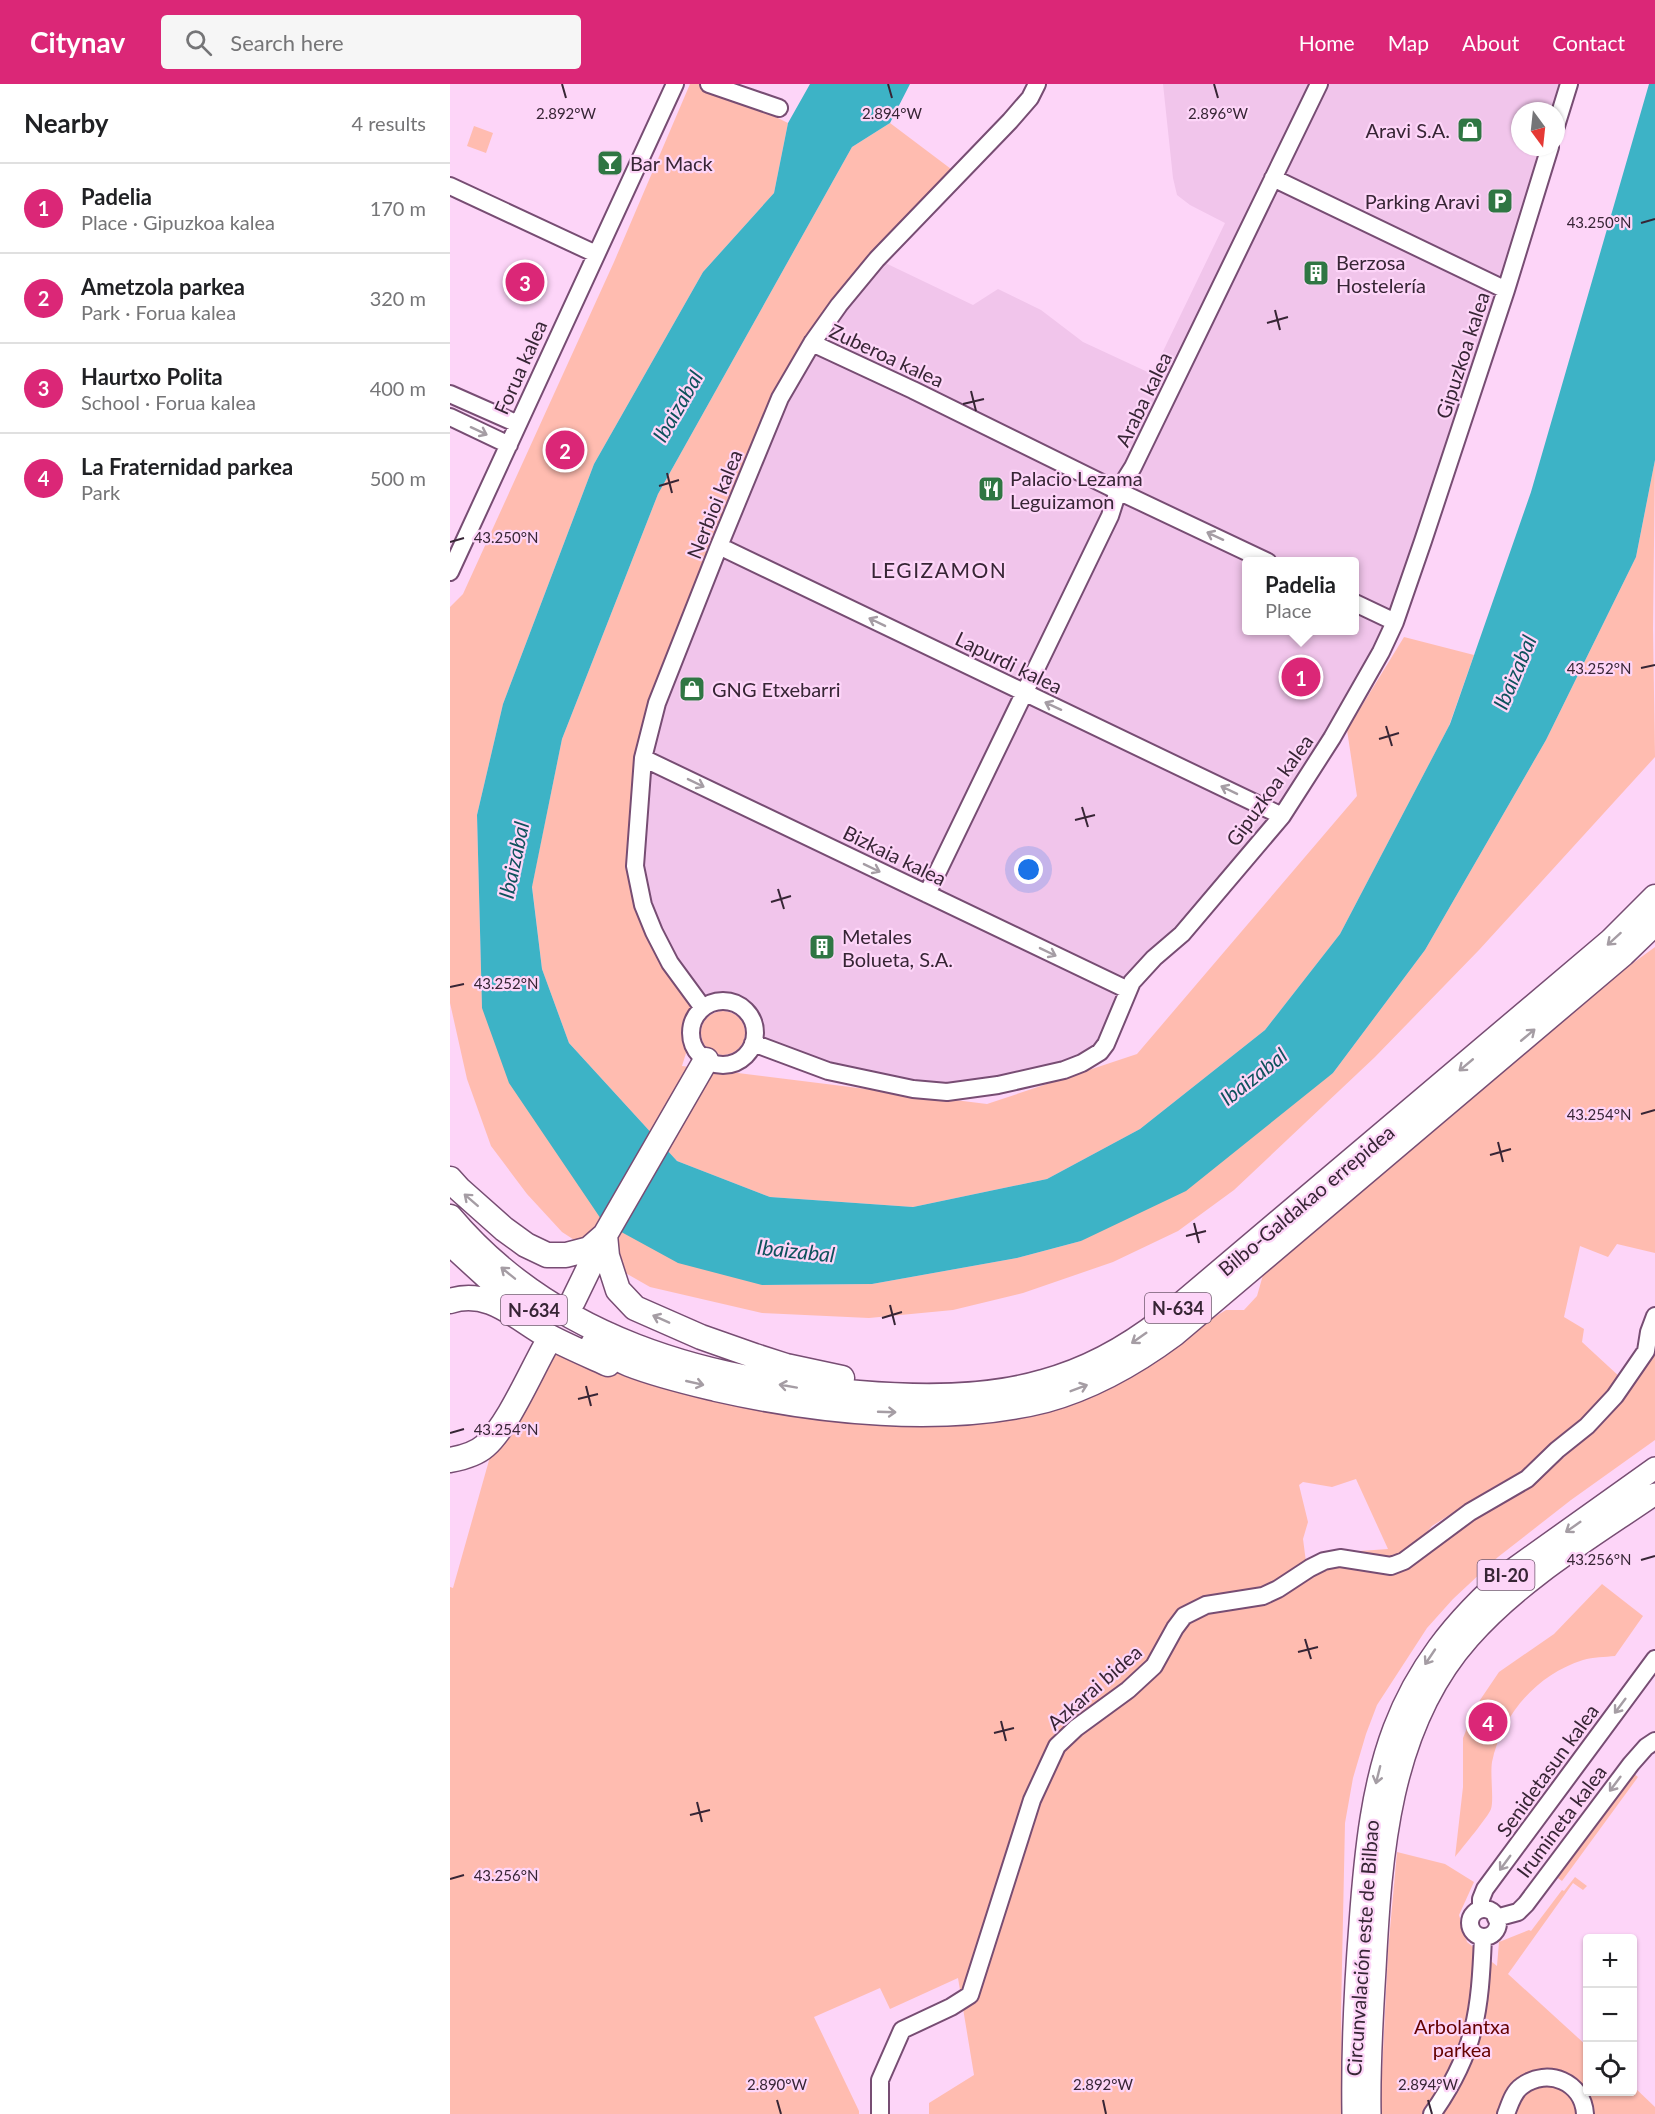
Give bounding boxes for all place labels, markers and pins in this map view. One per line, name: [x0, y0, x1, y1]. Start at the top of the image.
shop icon: Aravi S.A.: [1455, 115, 1485, 145]
place label: Aravi S.A.: [1366, 118, 1450, 142]
bar icon: Bar Mack: [595, 148, 625, 178]
place label: Bar Mack: [630, 151, 713, 175]
parking icon: Parking Aravi: [1485, 186, 1515, 216]
place label: Parking Aravi: [1365, 189, 1480, 213]
place label: Berzosa Hostelería: [1336, 250, 1426, 297]
building icon: Berzosa Hostelería: [1301, 258, 1331, 288]
pin: 3: [506, 260, 544, 304]
pin: 2: [546, 428, 584, 472]
place label: Palacio Lezama Leguizamon: [1010, 466, 1143, 513]
restaurant icon: Palacio Lezama Leguizamon: [976, 474, 1006, 504]
pin: 1: [1282, 654, 1320, 700]
shop icon: GNG Etxebarri: [677, 674, 707, 704]
place label: GNG Etxebarri: [712, 677, 840, 701]
place label: Metales Bolueta, S.A.: [842, 924, 953, 971]
building icon: Metales Bolueta, S.A.: [807, 932, 837, 962]
pin: 4: [1468, 1700, 1508, 1744]

